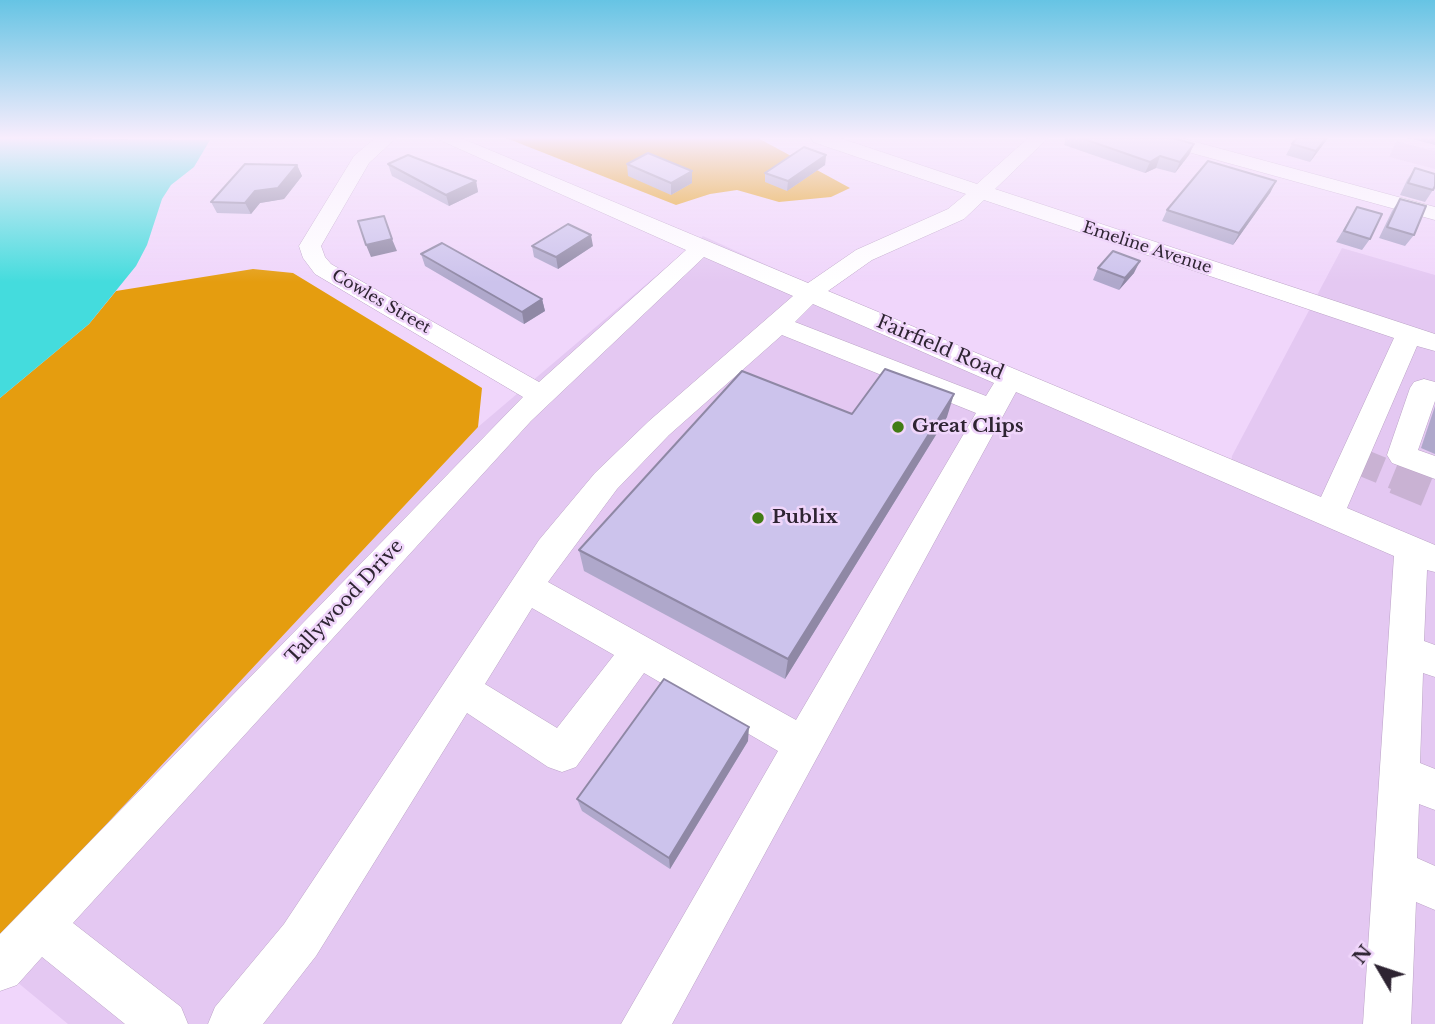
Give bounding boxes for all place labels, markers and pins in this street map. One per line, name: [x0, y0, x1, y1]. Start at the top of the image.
place label: Great Clips: [912, 416, 1024, 438]
marker: Great Clips: [890, 419, 906, 435]
place label: Publix: [772, 507, 838, 529]
marker: Publix: [750, 510, 766, 526]

